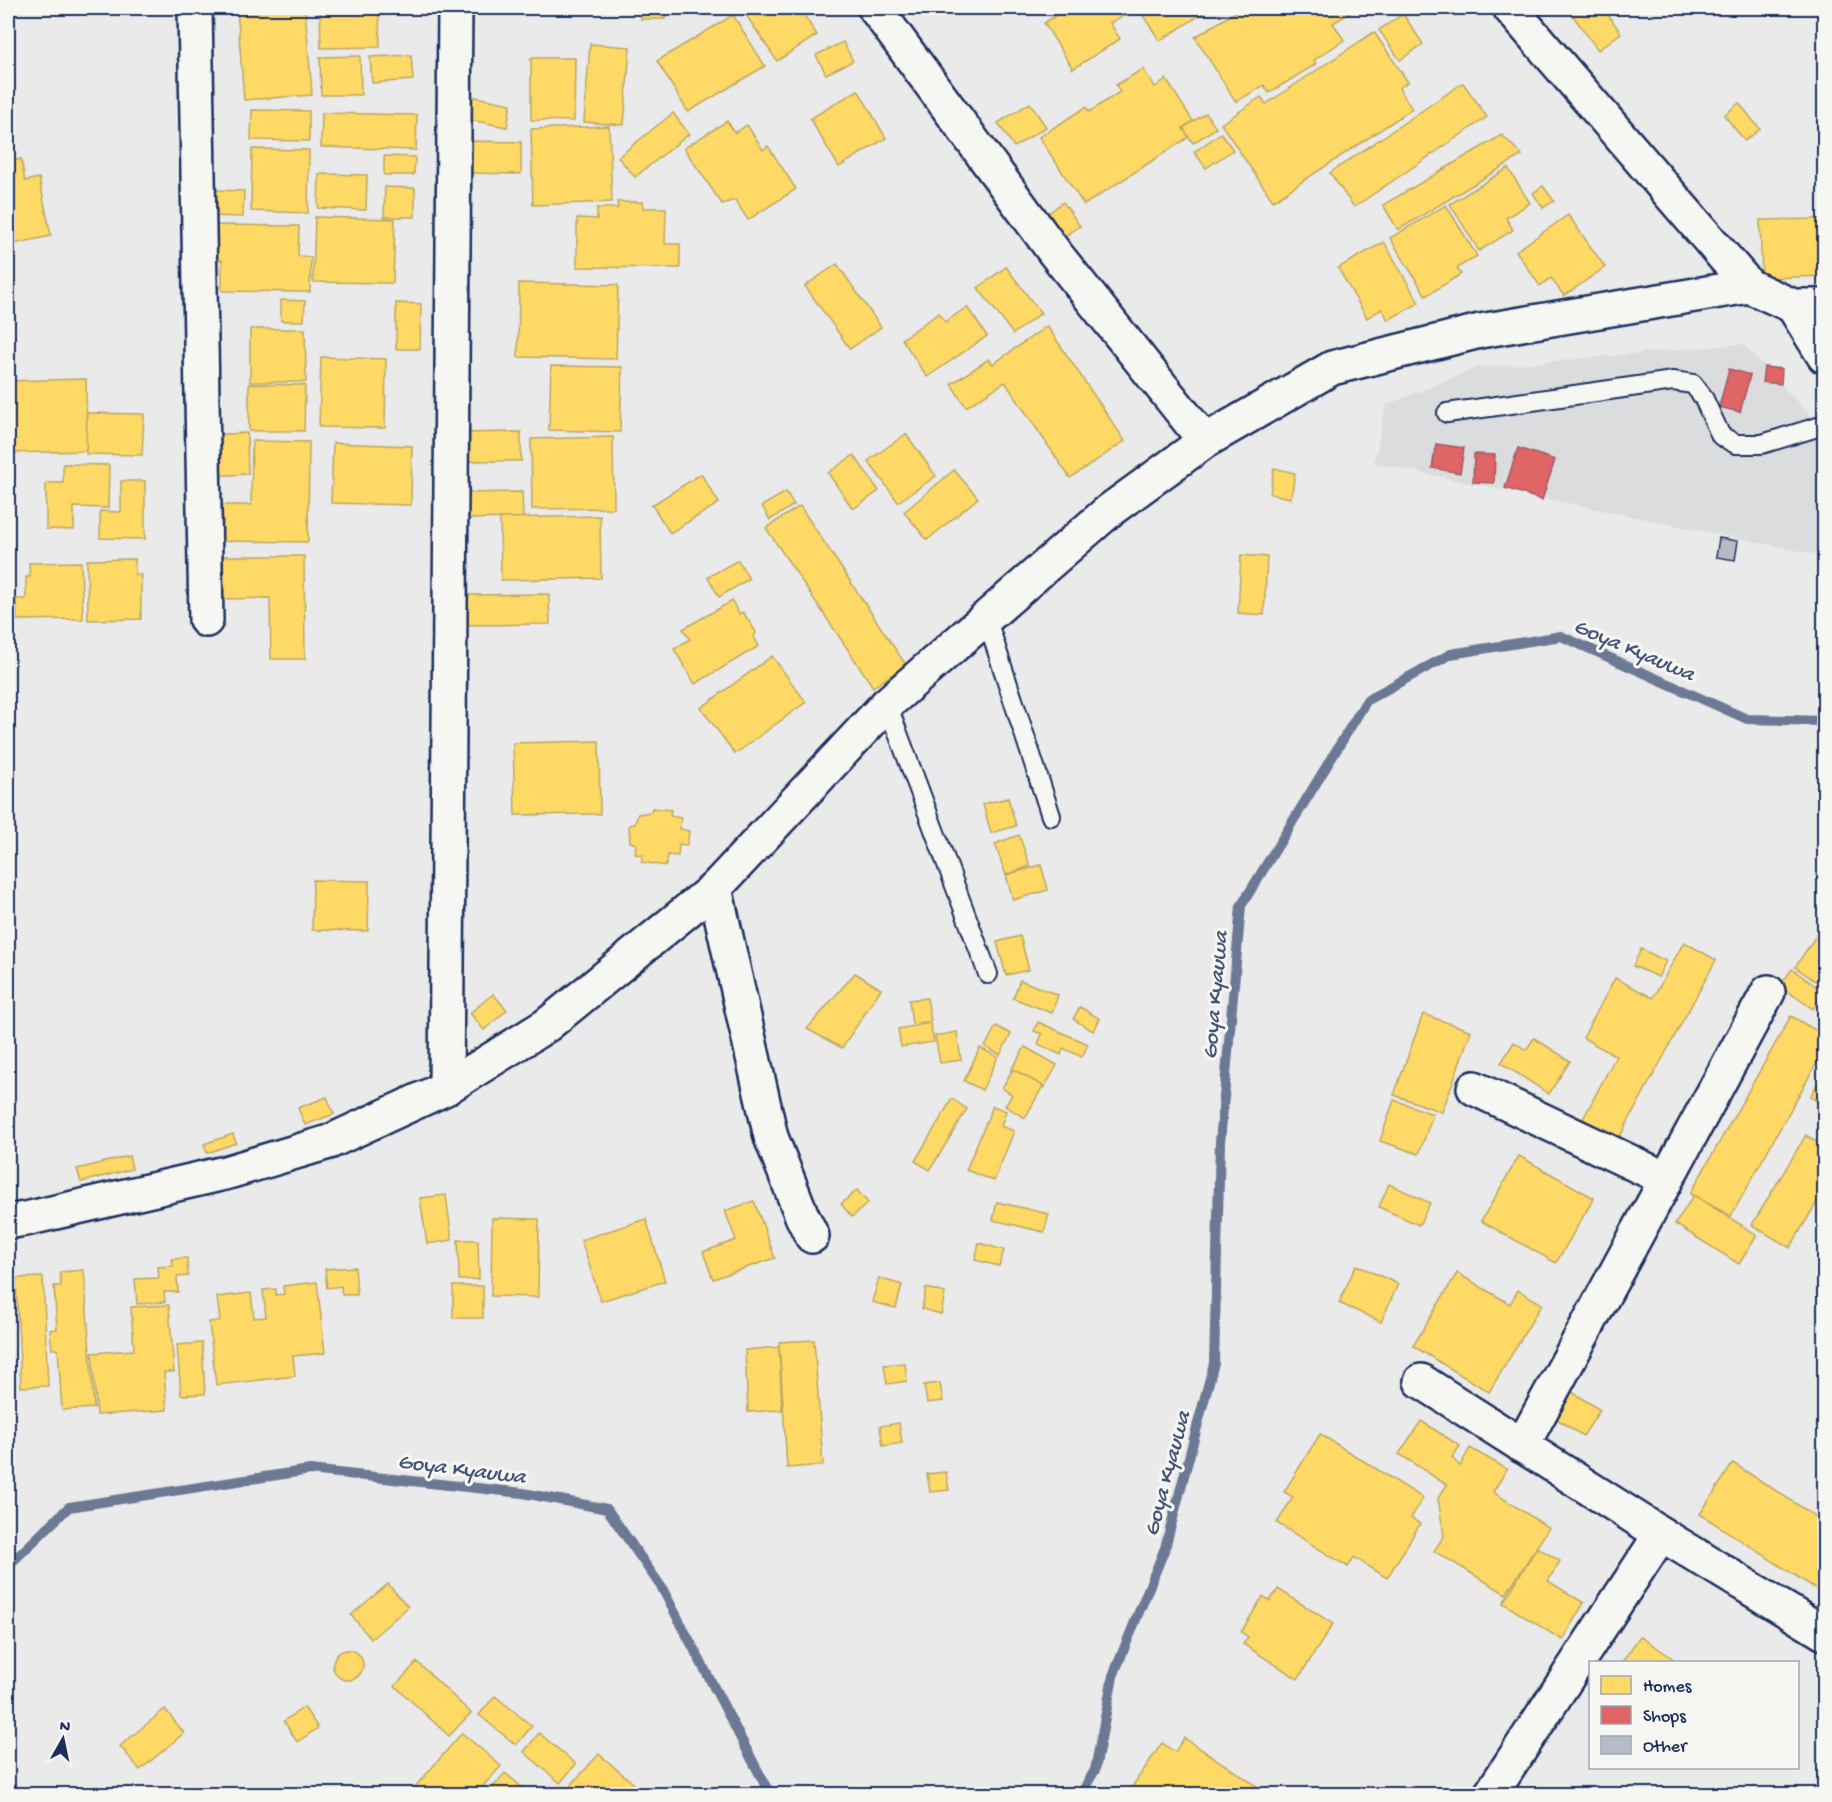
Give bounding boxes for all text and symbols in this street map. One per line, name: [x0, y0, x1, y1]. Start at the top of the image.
water label: Goya Kyauwa: [1569, 615, 1699, 689]
water label: Goya Kyauwa: [1198, 929, 1236, 1060]
water label: Goya Kyauwa: [1140, 1407, 1198, 1539]
water label: Goya Kyauwa: [396, 1450, 529, 1492]
legend: [1589, 1661, 1799, 1769]
text: Homes: [1643, 1677, 1693, 1698]
text: Shops: [1643, 1707, 1687, 1728]
north arrow: [33, 1709, 93, 1769]
text: N: [58, 1717, 72, 1738]
text: Other: [1643, 1737, 1688, 1758]

